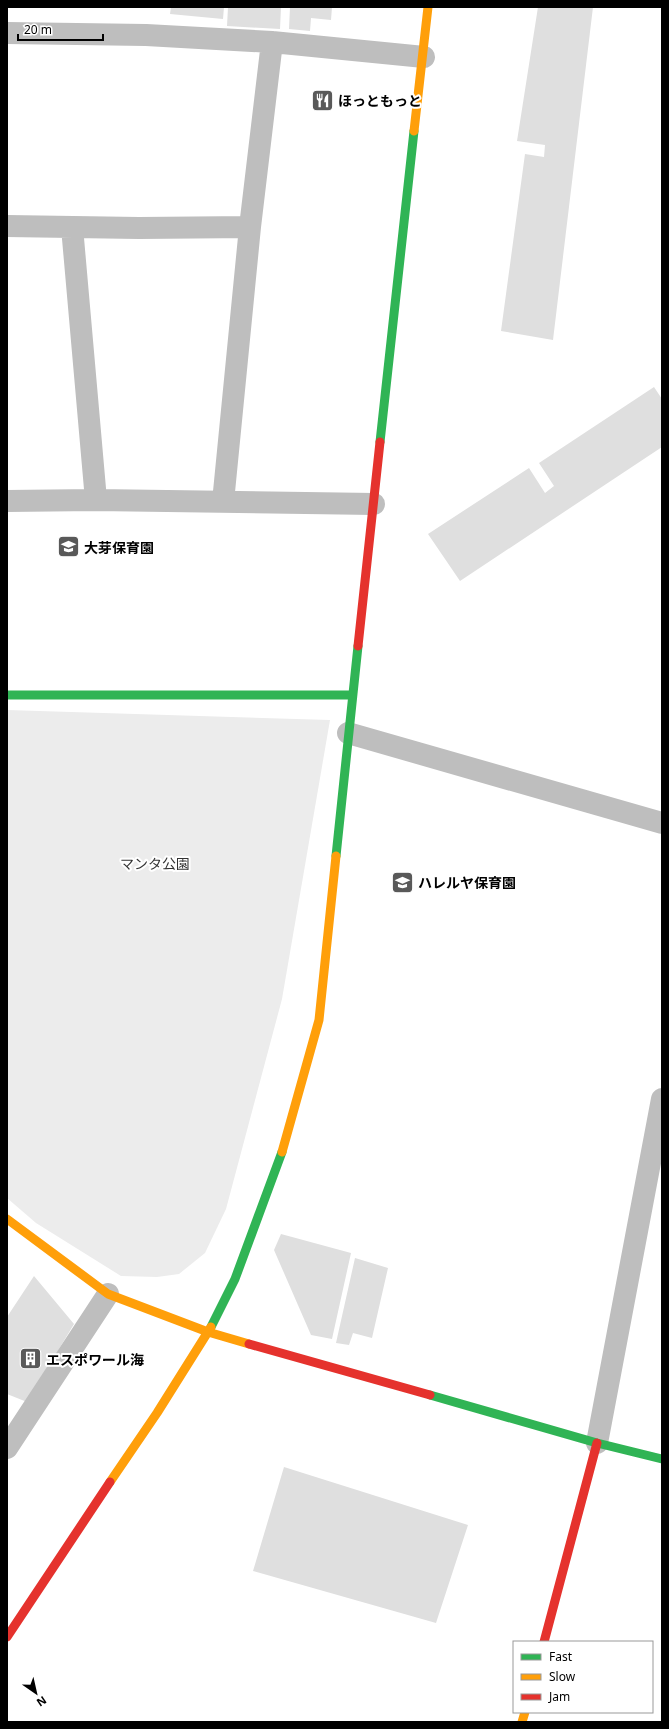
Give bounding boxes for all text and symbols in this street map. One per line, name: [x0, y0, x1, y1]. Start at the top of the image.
scale bar: [18, 16, 103, 42]
text: 20 m: [24, 21, 52, 38]
restaurant icon: ほっともっと: [310, 87, 336, 113]
place label: ほっともっと: [338, 91, 422, 110]
school or university icon: 大芽保育園: [55, 534, 81, 560]
place label: 大芽保育園: [84, 538, 154, 557]
park label: マンタ公園: [120, 854, 190, 873]
school or university icon: ハレルヤ保育園: [390, 869, 416, 895]
place label: ハレルヤ保育園: [418, 873, 516, 892]
building icon: エスポワール海: [17, 1346, 43, 1372]
place label: エスポワール海: [46, 1350, 144, 1369]
legend: [513, 1641, 653, 1713]
text: Fast: [549, 1648, 573, 1665]
text: Slow: [549, 1668, 576, 1685]
north arrow: [16, 1673, 56, 1713]
text: Jam: [548, 1688, 570, 1705]
text: N: [34, 1693, 50, 1710]

